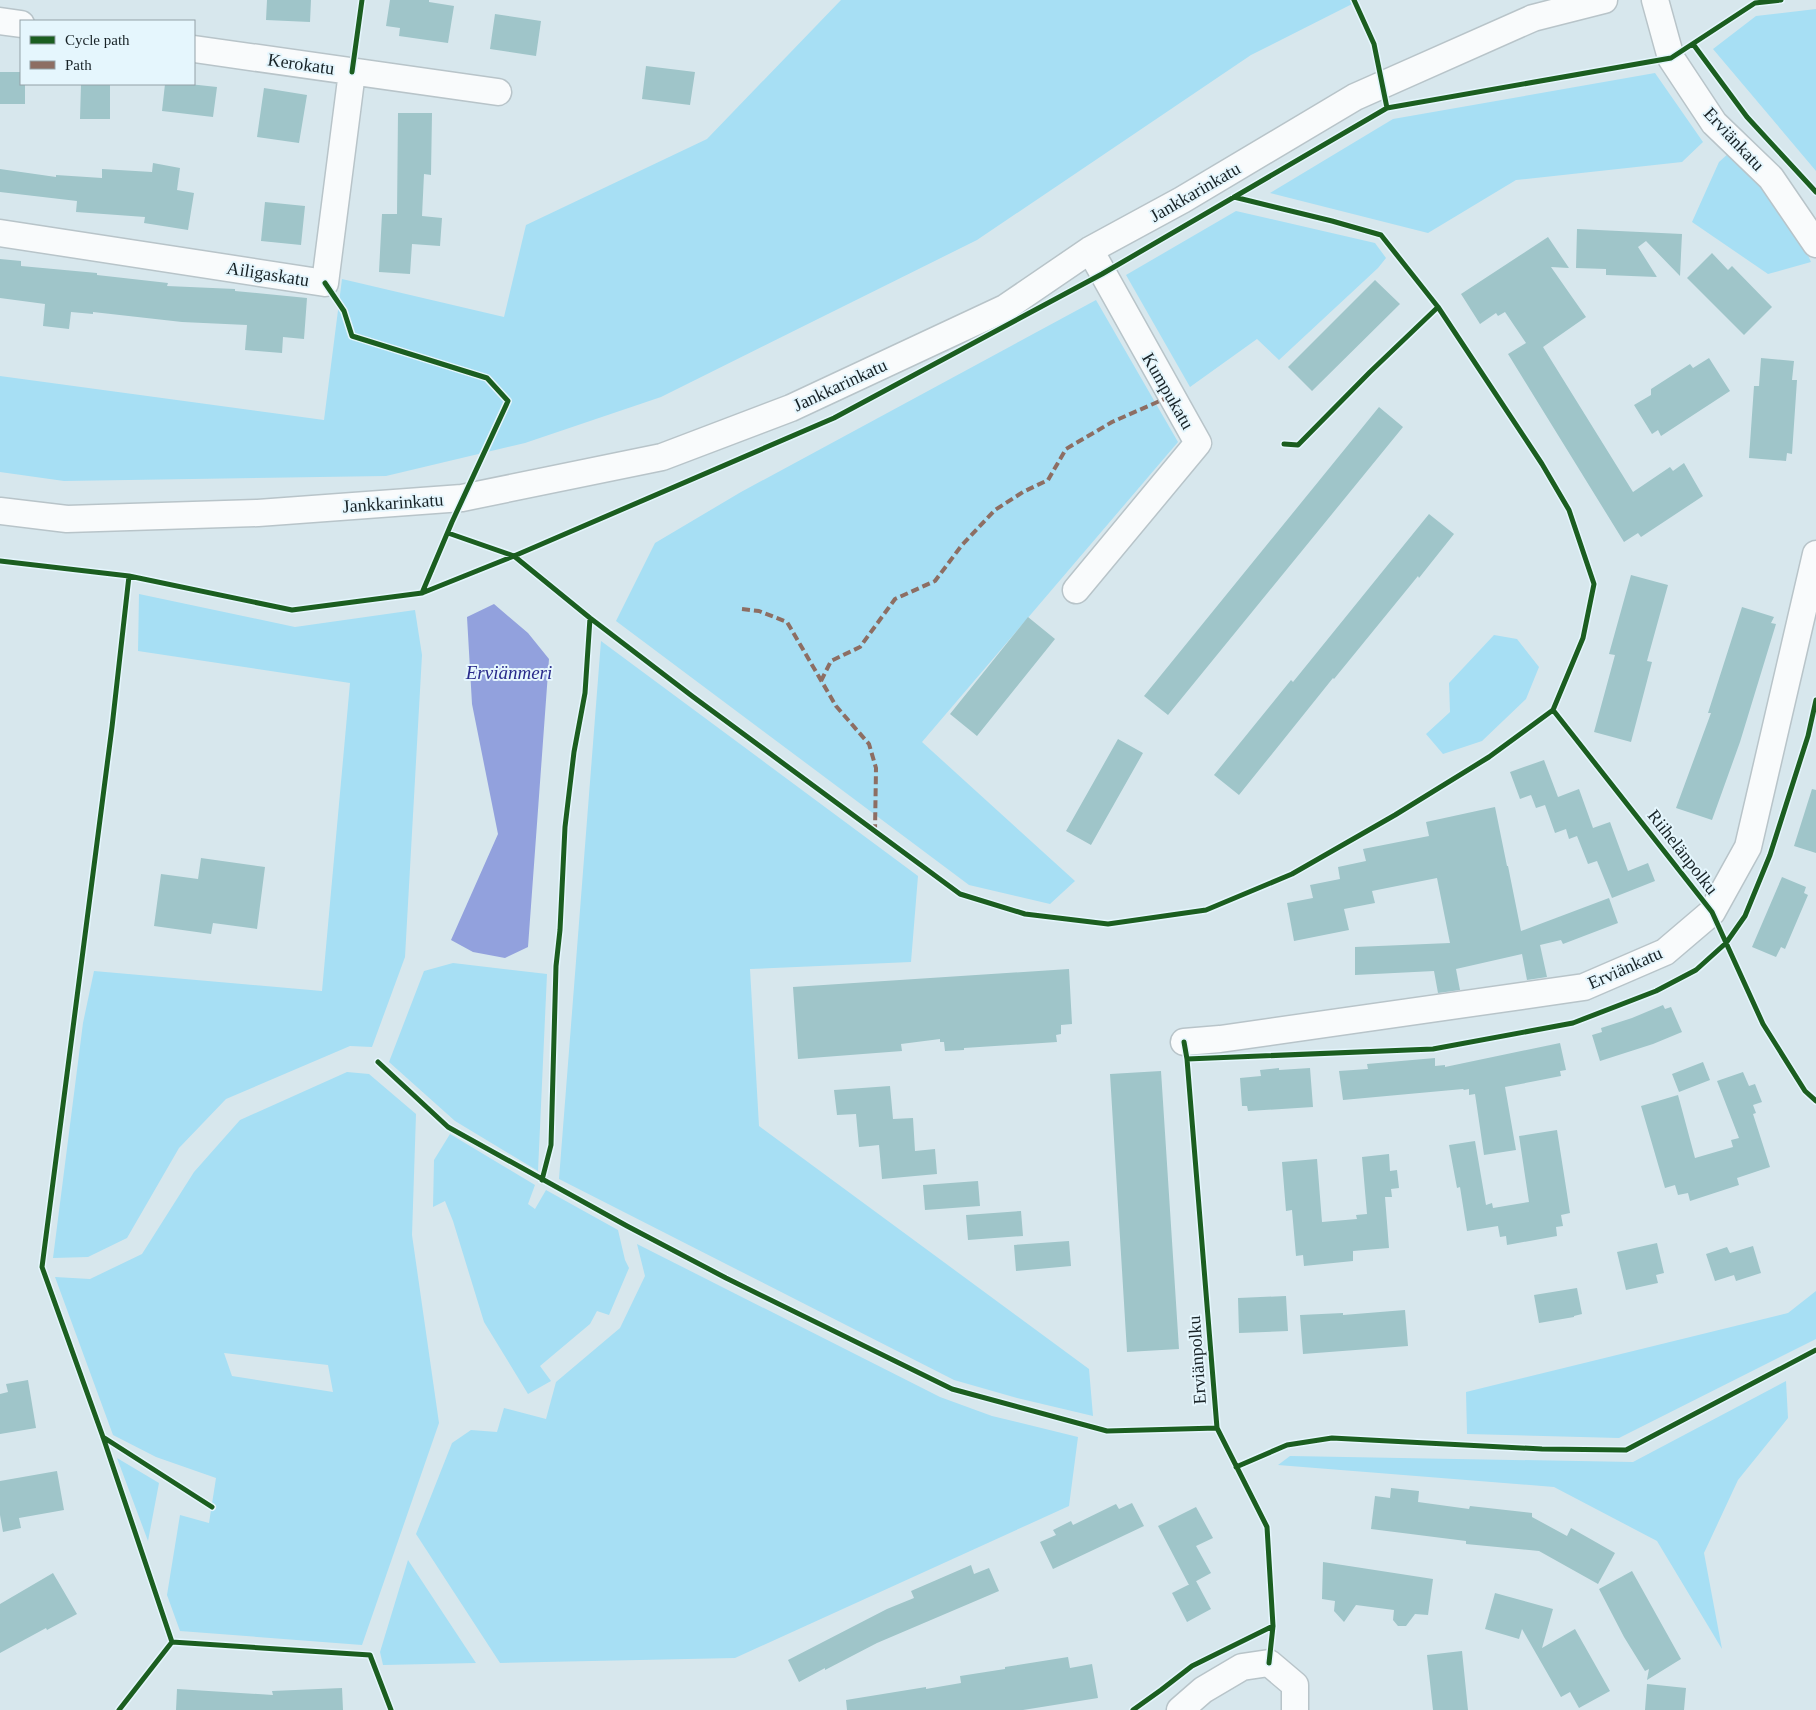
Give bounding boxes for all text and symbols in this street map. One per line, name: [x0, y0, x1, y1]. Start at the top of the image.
legend: [20, 20, 195, 85]
text: Cycle path: [65, 32, 130, 48]
street label: Kerokatu: [266, 49, 336, 79]
text: Path: [65, 57, 92, 73]
street label: Erviänkatu: [1700, 103, 1768, 175]
street label: Jankkarinkatu: [1146, 158, 1244, 226]
street label: Ailigaskatu: [225, 258, 311, 290]
street label: Kumpukatu: [1138, 349, 1198, 433]
street label: Jankkarinkatu: [790, 355, 890, 415]
street label: Jankkarinkatu: [342, 490, 444, 516]
water label: Erviänmeri: [465, 662, 552, 683]
street label: Riihelänpolku: [1644, 806, 1722, 898]
street label: Erviänkatu: [1585, 943, 1665, 993]
street label: Erviänpolku: [1184, 1315, 1210, 1405]

